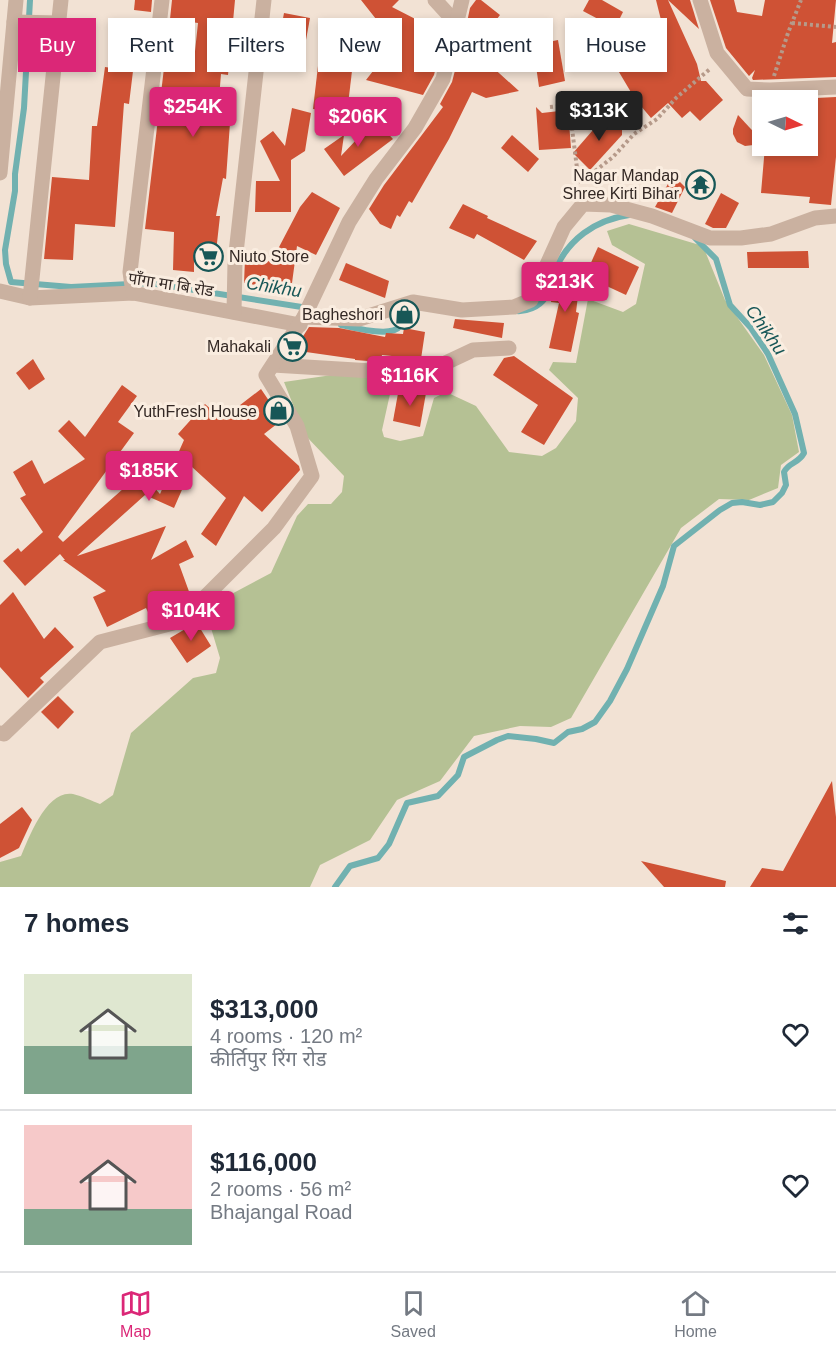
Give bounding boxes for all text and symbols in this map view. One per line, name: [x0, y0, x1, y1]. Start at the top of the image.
chip: Buy: [18, 18, 96, 72]
chip: Rent: [108, 18, 195, 72]
chip: Filters: [207, 18, 306, 72]
chip: New: [318, 18, 402, 72]
chip: Apartment: [414, 18, 553, 72]
chip: House: [565, 18, 667, 72]
pin: $254K: [151, 87, 235, 138]
north arrow: [752, 90, 818, 156]
map controls: [752, 90, 818, 156]
pin: $313K: [557, 91, 641, 142]
text: $254K: [164, 95, 222, 117]
pin: $206K: [316, 97, 400, 148]
text: $313K: [570, 99, 628, 121]
text: $206K: [329, 105, 387, 127]
place label: Nagar Mandap Shree Kirti Bihar: [563, 167, 680, 202]
temple icon: Nagar Mandap Shree Kirti Bihar: [684, 168, 716, 200]
supermarket icon: Niuto Store: [192, 240, 224, 272]
place label: Niuto Store: [229, 248, 309, 265]
pin: $213K: [523, 262, 607, 313]
street label: पाँगा मा बि रोड: [127, 268, 215, 300]
text: $213K: [536, 270, 594, 292]
water label: Chikhu: [245, 273, 303, 301]
shop icon: Bagheshori: [388, 298, 420, 330]
water label: Chikhu: [742, 301, 790, 359]
place label: Bagheshori: [302, 306, 383, 323]
supermarket icon: Mahakali: [276, 330, 308, 362]
place label: Mahakali: [207, 338, 271, 355]
pin: $116K: [368, 356, 452, 407]
text: $116K: [381, 364, 439, 386]
shop icon: YuthFresh House: [262, 395, 294, 427]
place label: YuthFresh House: [133, 403, 257, 420]
pin: $185K: [107, 451, 191, 502]
text: $185K: [120, 459, 178, 481]
pin: $104K: [149, 591, 233, 642]
text: $104K: [162, 599, 220, 621]
icon: filters: [779, 907, 812, 940]
text: 7 homes: [24, 908, 130, 938]
text: $313,000: [210, 994, 318, 1024]
icon: home: [72, 998, 144, 1070]
icon: heart: [779, 1018, 812, 1051]
text: 4 rooms · 120 m²: [210, 1025, 362, 1047]
text: कीर्तिपुर रिंग रोड: [210, 1048, 326, 1070]
text: $116,000: [210, 1147, 317, 1177]
icon: home: [72, 1149, 144, 1221]
icon: heart: [779, 1169, 812, 1202]
text: 2 rooms · 56 m²: [210, 1178, 351, 1200]
text: Bhajangal Road: [210, 1201, 352, 1223]
tab: Map: [119, 1287, 152, 1341]
tab: Saved: [390, 1287, 436, 1341]
tab: Home: [674, 1287, 717, 1341]

